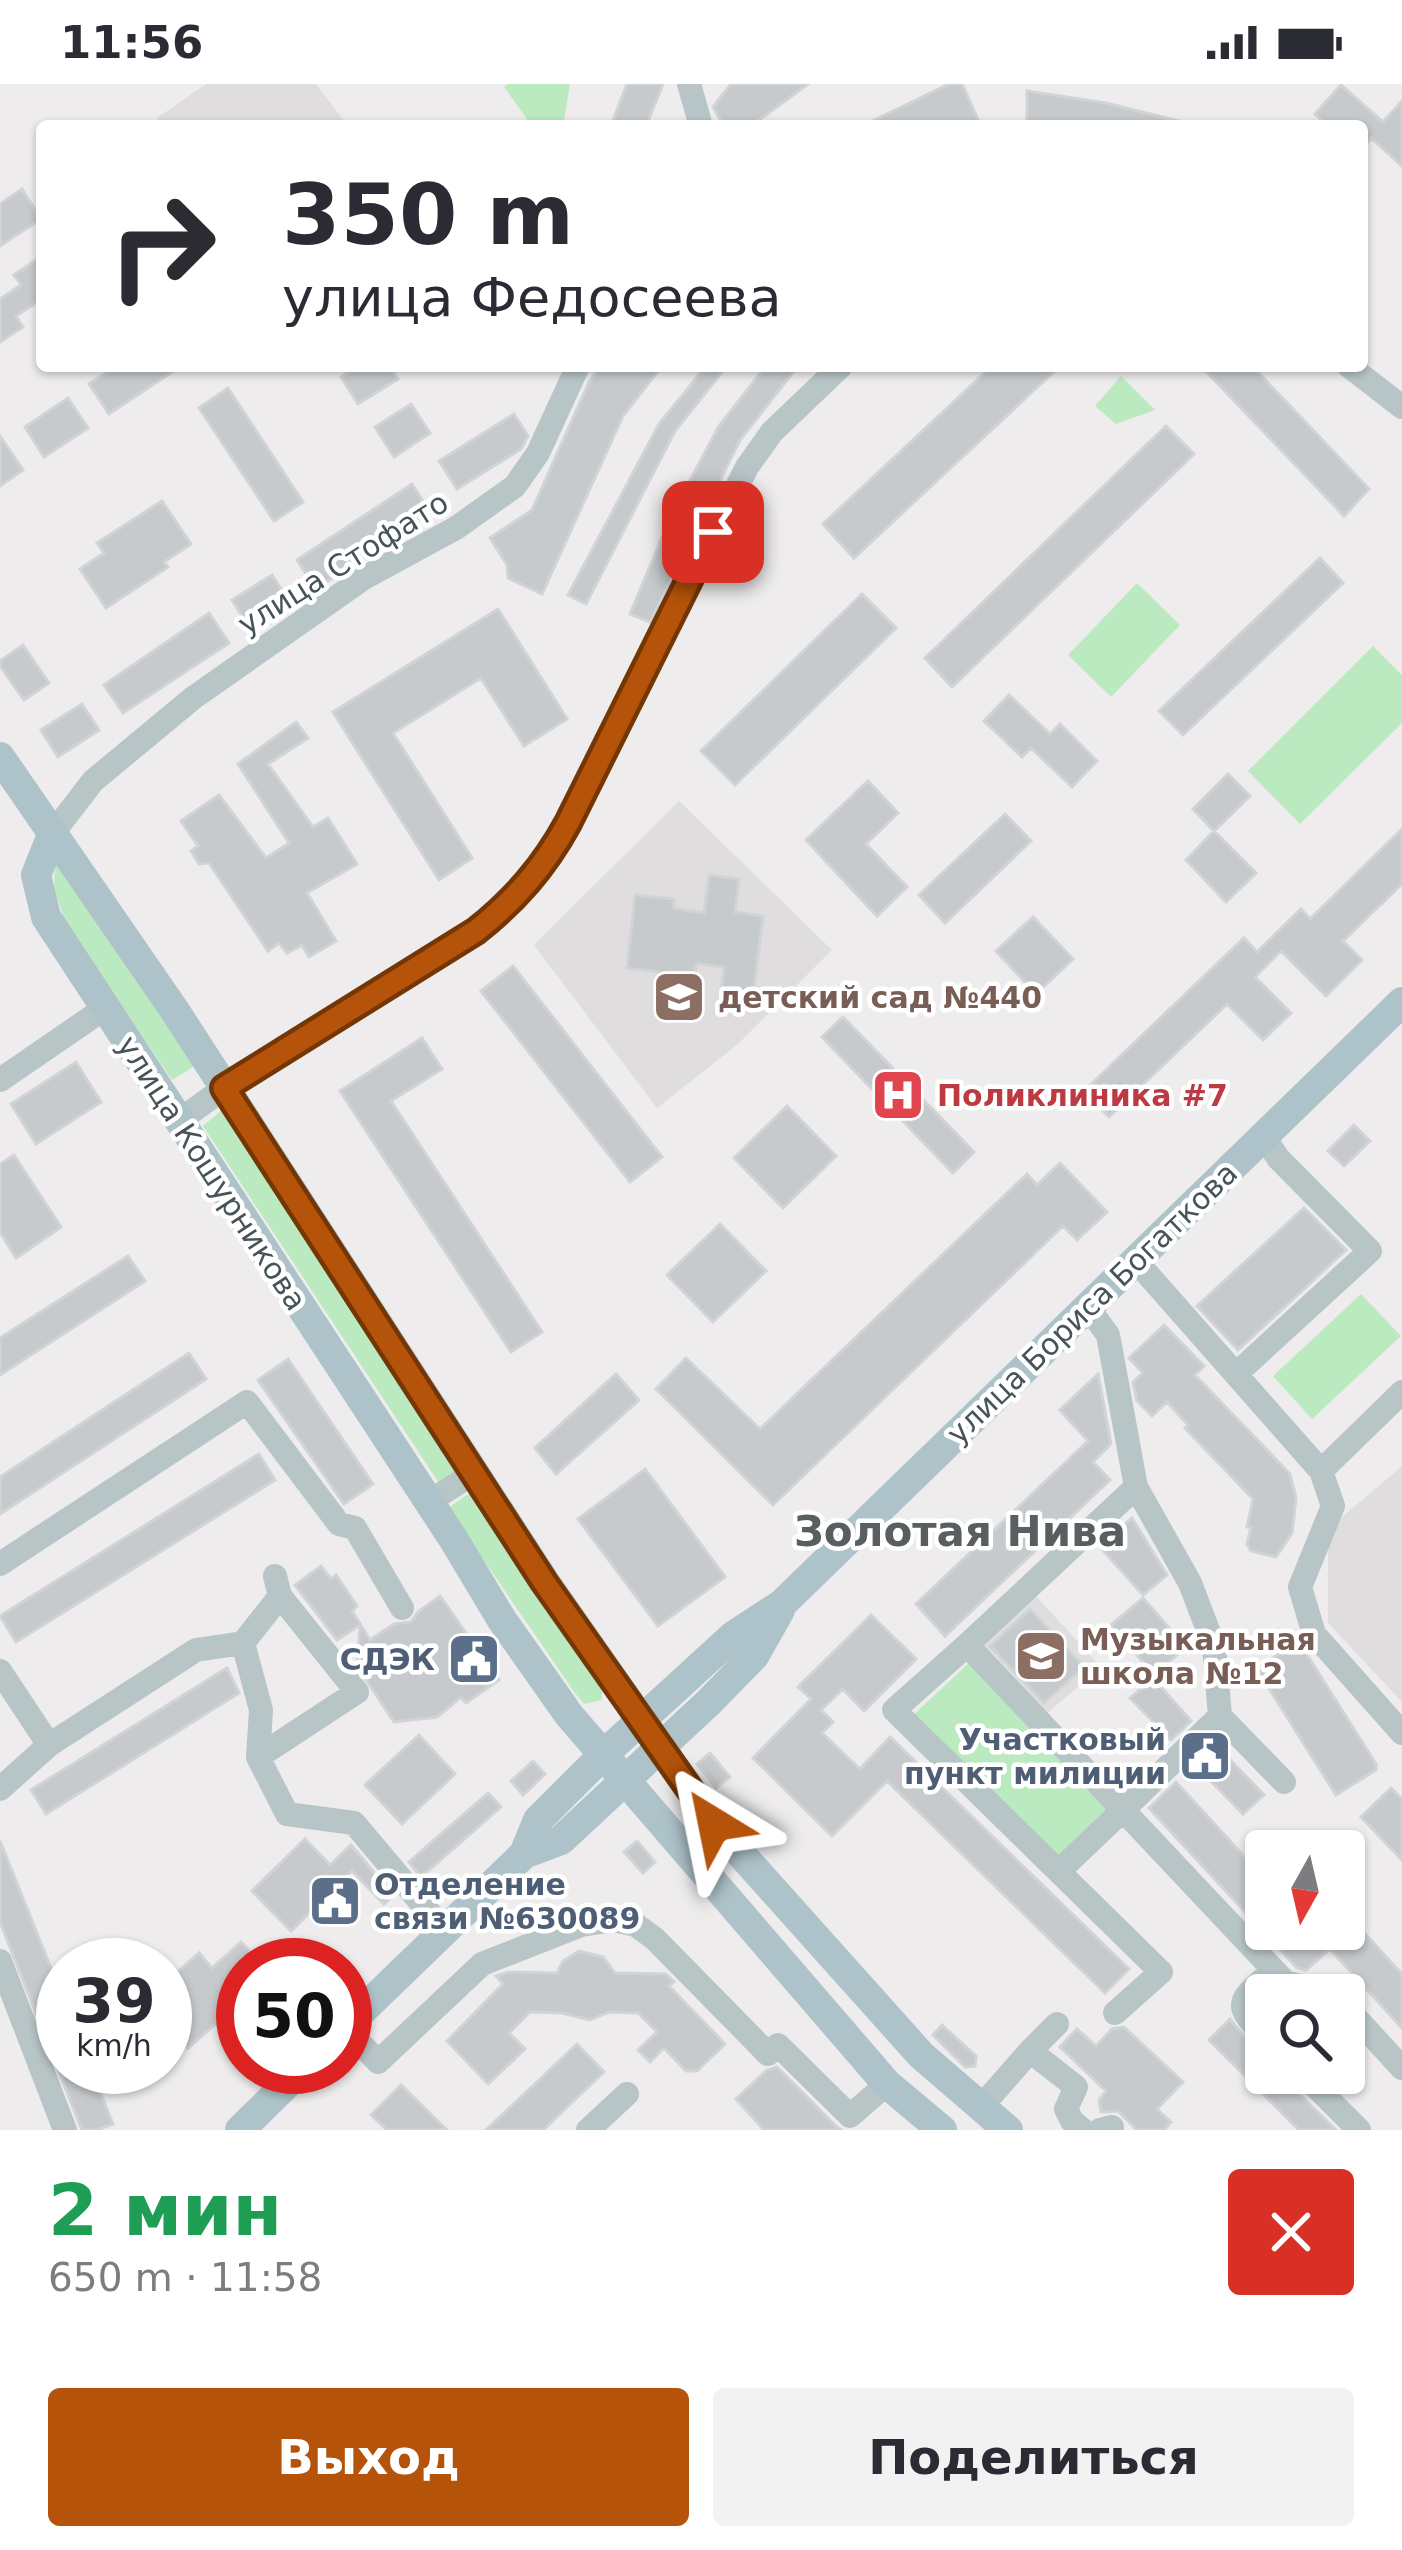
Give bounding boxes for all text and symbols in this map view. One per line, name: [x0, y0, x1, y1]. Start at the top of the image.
text: 11:56: [60, 16, 203, 69]
text: 350 m: [282, 166, 574, 264]
icon: right: [84, 168, 240, 324]
text: улица Федосеева: [282, 266, 782, 329]
pin: [662, 481, 764, 583]
street label: улица Стофато: [231, 484, 455, 642]
icon: arrive: [680, 499, 746, 565]
school or university icon: детский сад №440: [651, 969, 707, 1025]
place label: детский сад №440: [718, 980, 1042, 1015]
street label: улица Кошурникова: [110, 1029, 314, 1317]
hospital icon: Поликлиника #7: [870, 1067, 926, 1123]
place label: Поликлиника #7: [937, 1078, 1228, 1113]
street label: улица Бориса Богаткова: [940, 1155, 1244, 1451]
district label: Золотая Нива: [794, 1507, 1126, 1556]
place label: Музыкальная школа №12: [1080, 1622, 1316, 1691]
school or university icon: Музыкальная школа №12: [1013, 1628, 1069, 1684]
public building icon: СДЭК: [446, 1631, 502, 1687]
place label: СДЭК: [340, 1642, 435, 1677]
place label: Участковый пункт милиции: [904, 1722, 1166, 1791]
public building icon: Участковый пункт милиции: [1177, 1728, 1233, 1784]
position arrow: [651, 1761, 777, 1887]
north arrow: [1245, 1830, 1365, 1950]
map controls: [1245, 1830, 1365, 2094]
place label: Отделение связи №630089: [374, 1867, 640, 1936]
public building icon: Отделение связи №630089: [307, 1873, 363, 1929]
speed limit sign: 50: [216, 1938, 372, 2094]
text: 39: [72, 1966, 156, 2036]
button: search: [1245, 1974, 1365, 2094]
text: km/h: [76, 2028, 152, 2063]
text: 2 мин: [48, 2168, 282, 2252]
button: close: [1228, 2169, 1354, 2295]
text: 650 m · 11:58: [48, 2255, 322, 2300]
button: Выход: [48, 2388, 689, 2526]
button: Поделиться: [713, 2388, 1354, 2526]

